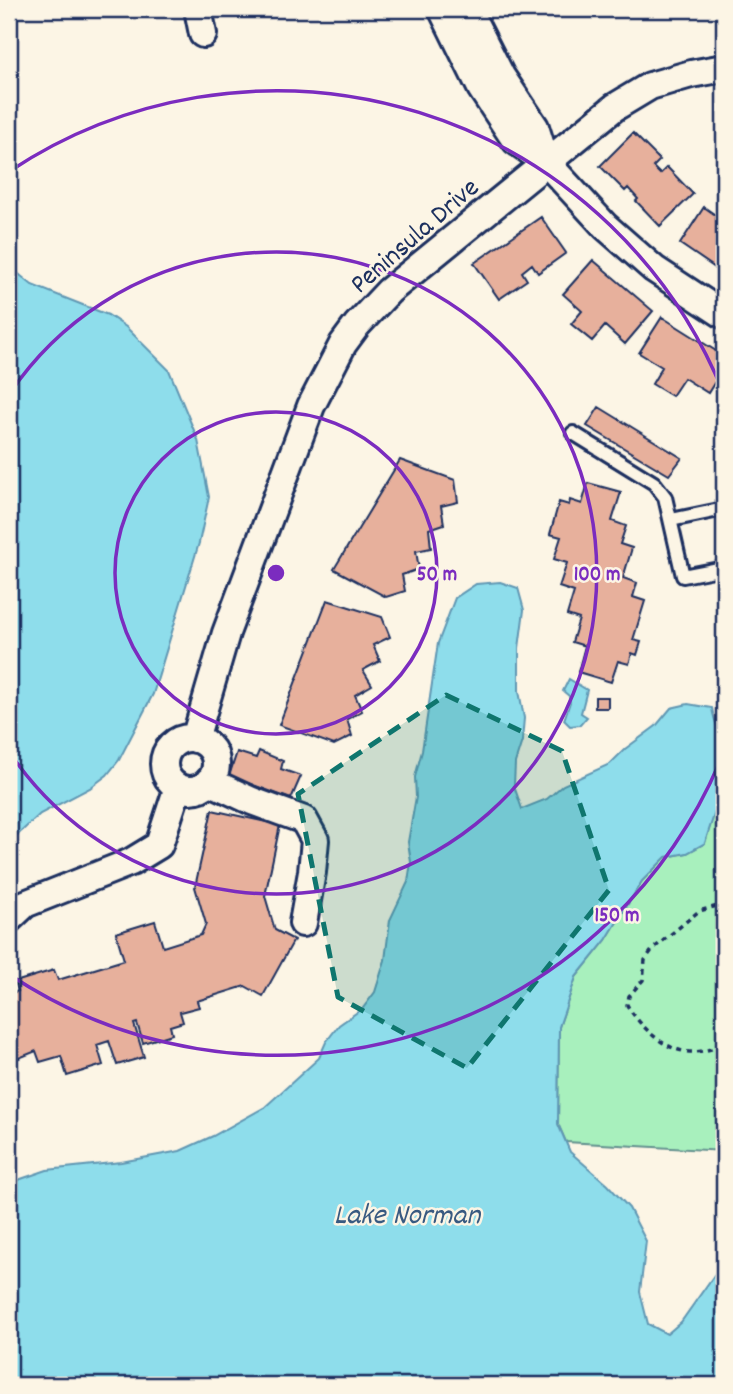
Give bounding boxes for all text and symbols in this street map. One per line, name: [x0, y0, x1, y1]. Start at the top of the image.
street label: Peninsula Drive: [343, 170, 490, 305]
centre of rings: [264, 561, 288, 585]
text: 50 m: [417, 561, 457, 591]
text: 100 m: [574, 561, 620, 591]
text: 150 m: [594, 902, 640, 932]
water label: Lake Norman: [334, 1196, 481, 1239]

